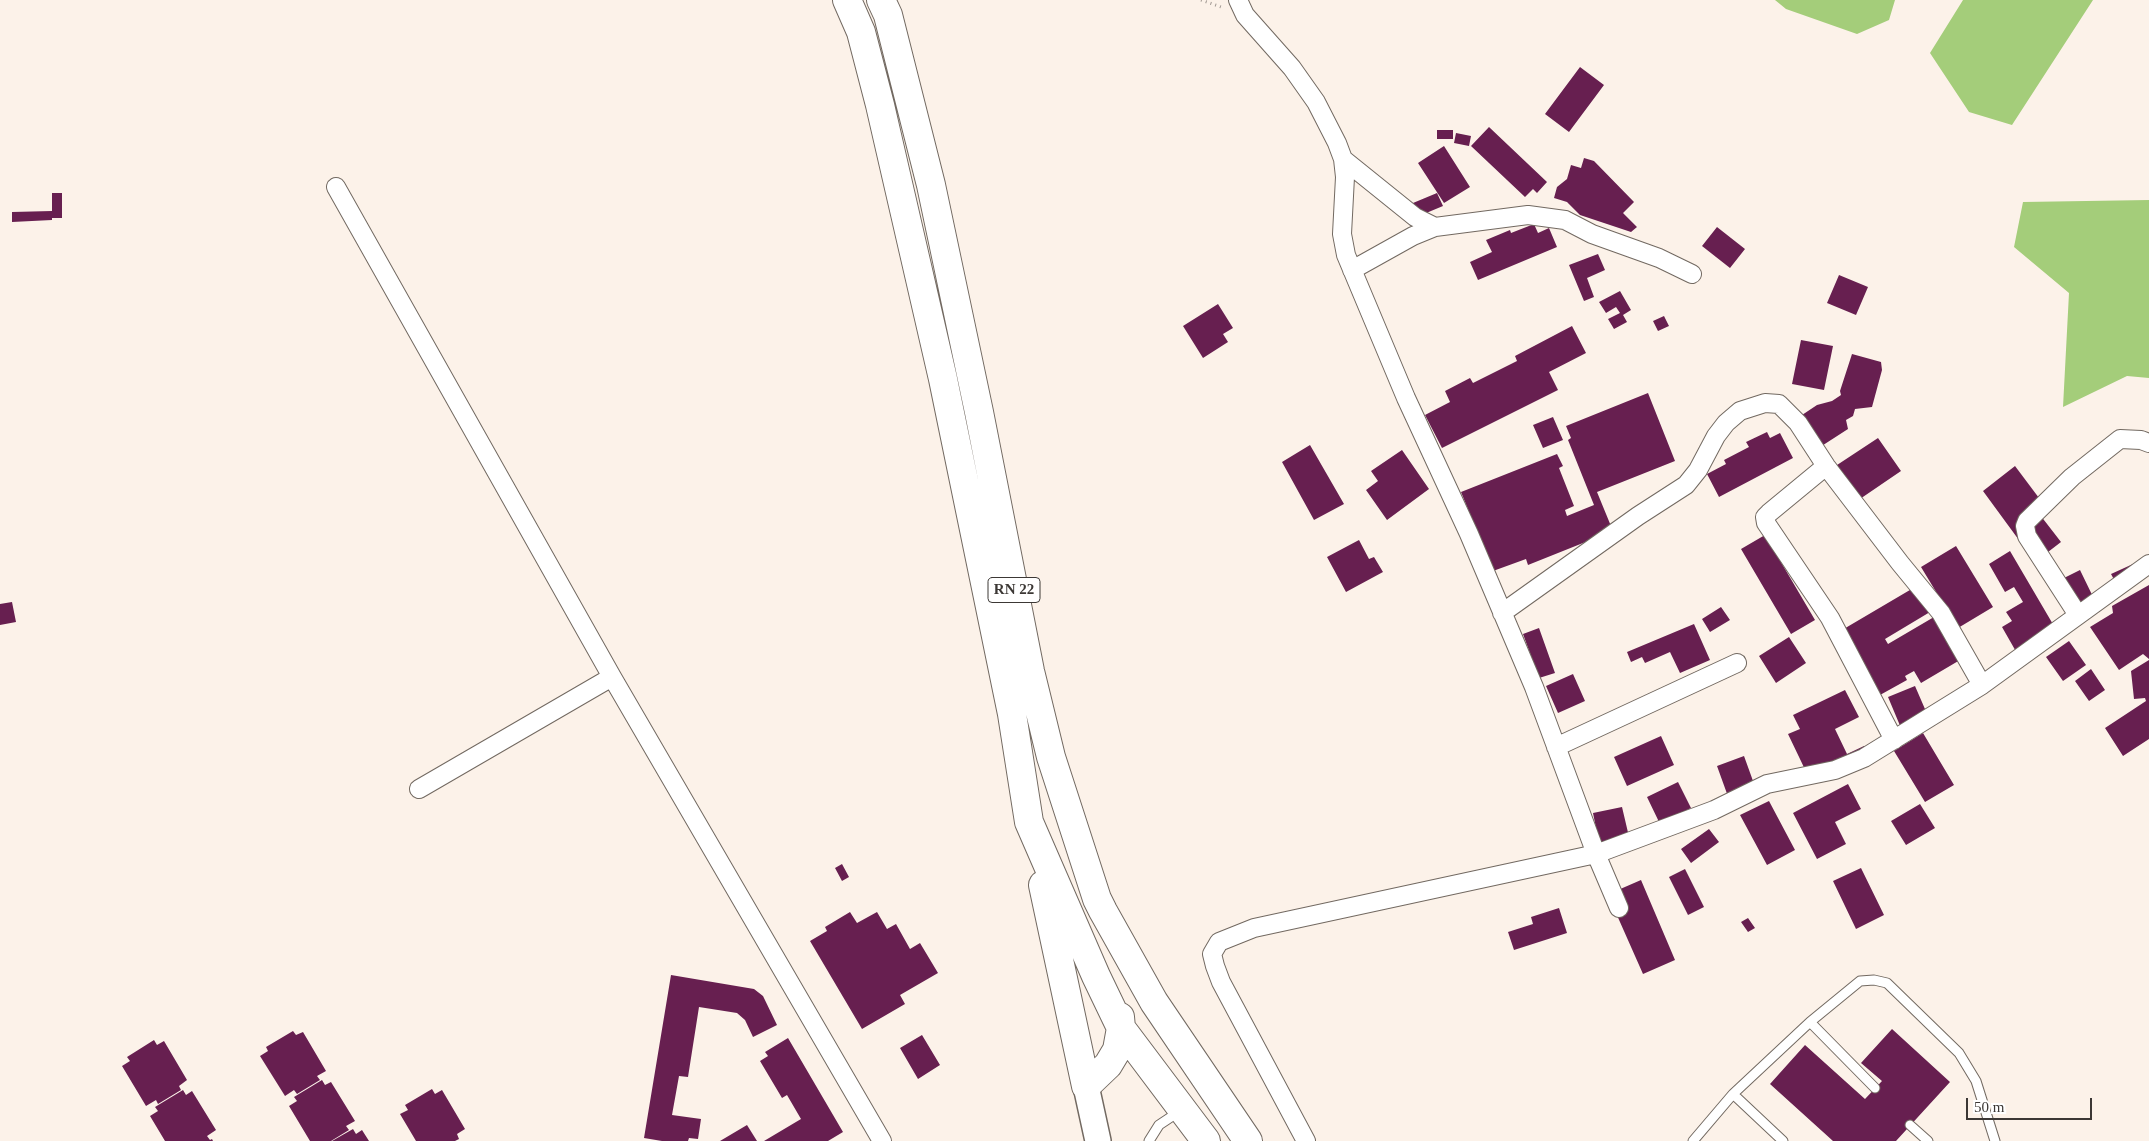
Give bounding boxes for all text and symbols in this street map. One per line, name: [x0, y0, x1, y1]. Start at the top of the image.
road number: RN 22: [988, 578, 1040, 602]
scale bar: [1969, 1088, 2095, 1120]
text: 50 m: [1974, 1099, 2004, 1115]

